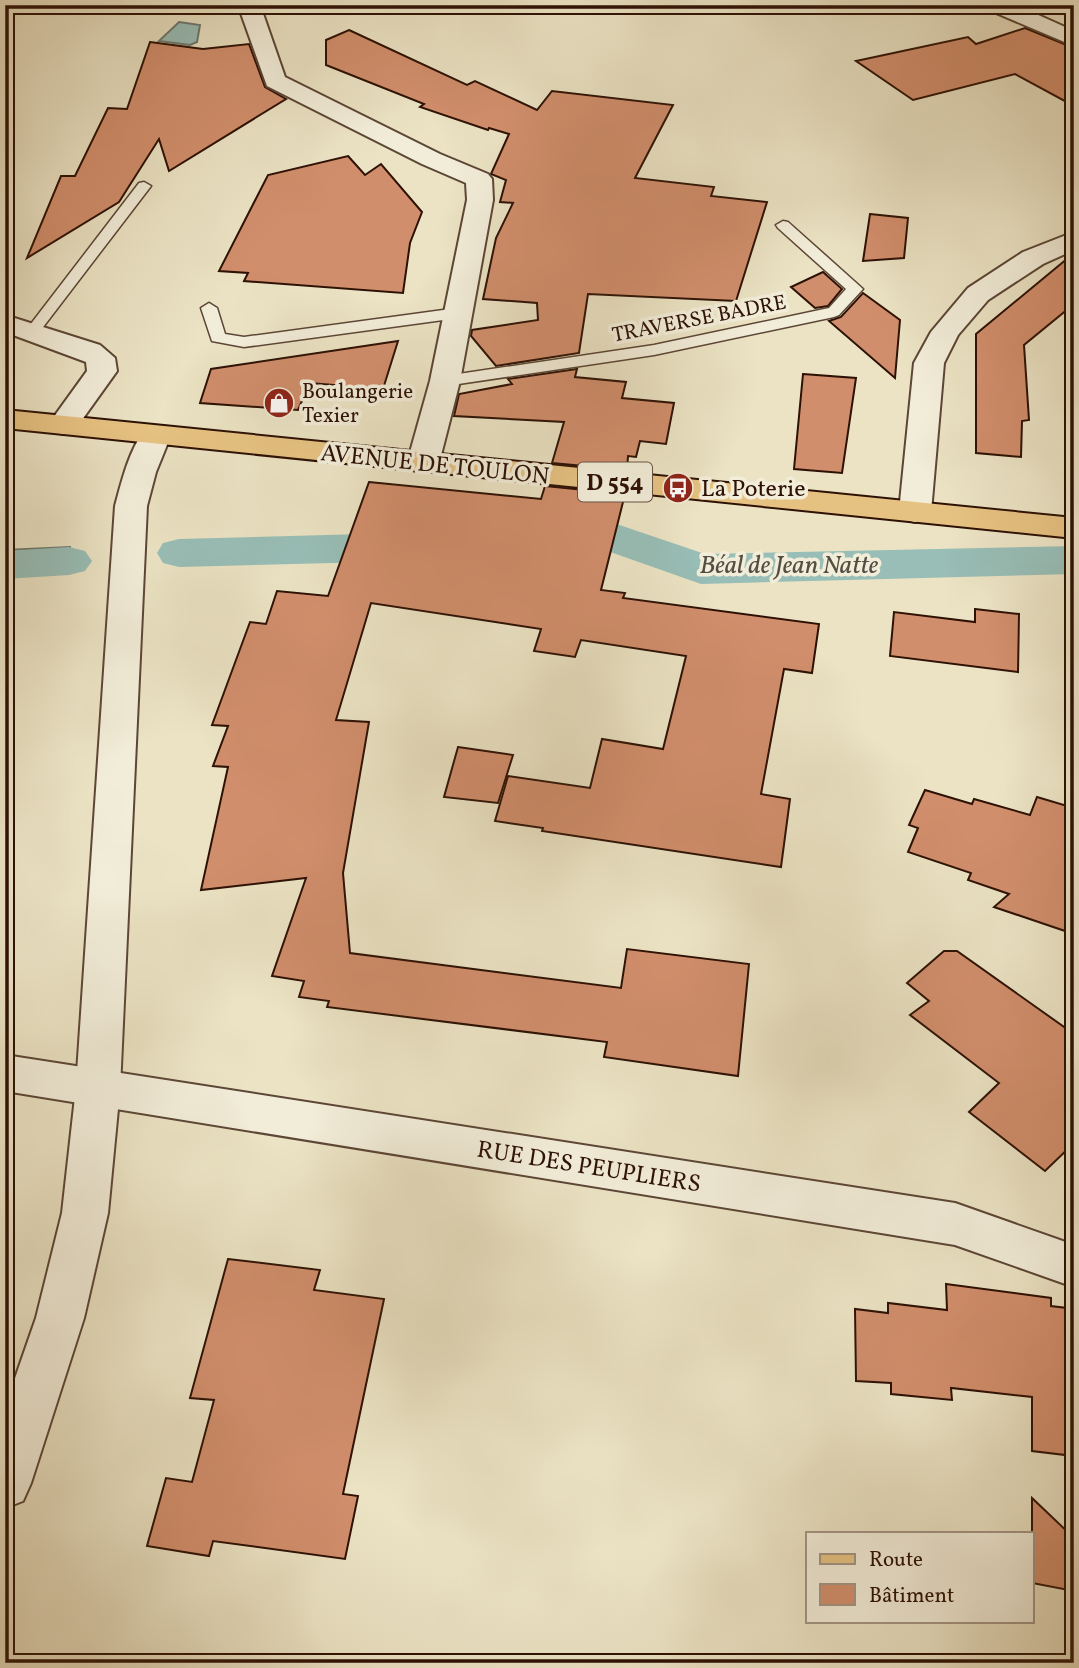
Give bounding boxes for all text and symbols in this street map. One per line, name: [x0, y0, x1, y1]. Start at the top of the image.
street label: TRAVERSE BADRE: [610, 288, 789, 351]
place label: Boulangerie Texier: [302, 378, 413, 431]
shop icon: Boulangerie Texier: [262, 386, 296, 420]
street label: AVENUE DE TOULON: [319, 437, 551, 495]
road number: D 554: [578, 462, 652, 502]
bus stop icon: La Poterie: [661, 471, 695, 505]
place label: La Poterie: [701, 473, 806, 507]
water label: Béal de Jean Natte: [700, 548, 879, 584]
street label: RUE DES PEUPLIERS: [474, 1133, 703, 1202]
legend: [806, 1532, 1034, 1622]
text: Route: [869, 1546, 923, 1575]
text: Bâtiment: [869, 1582, 954, 1611]

